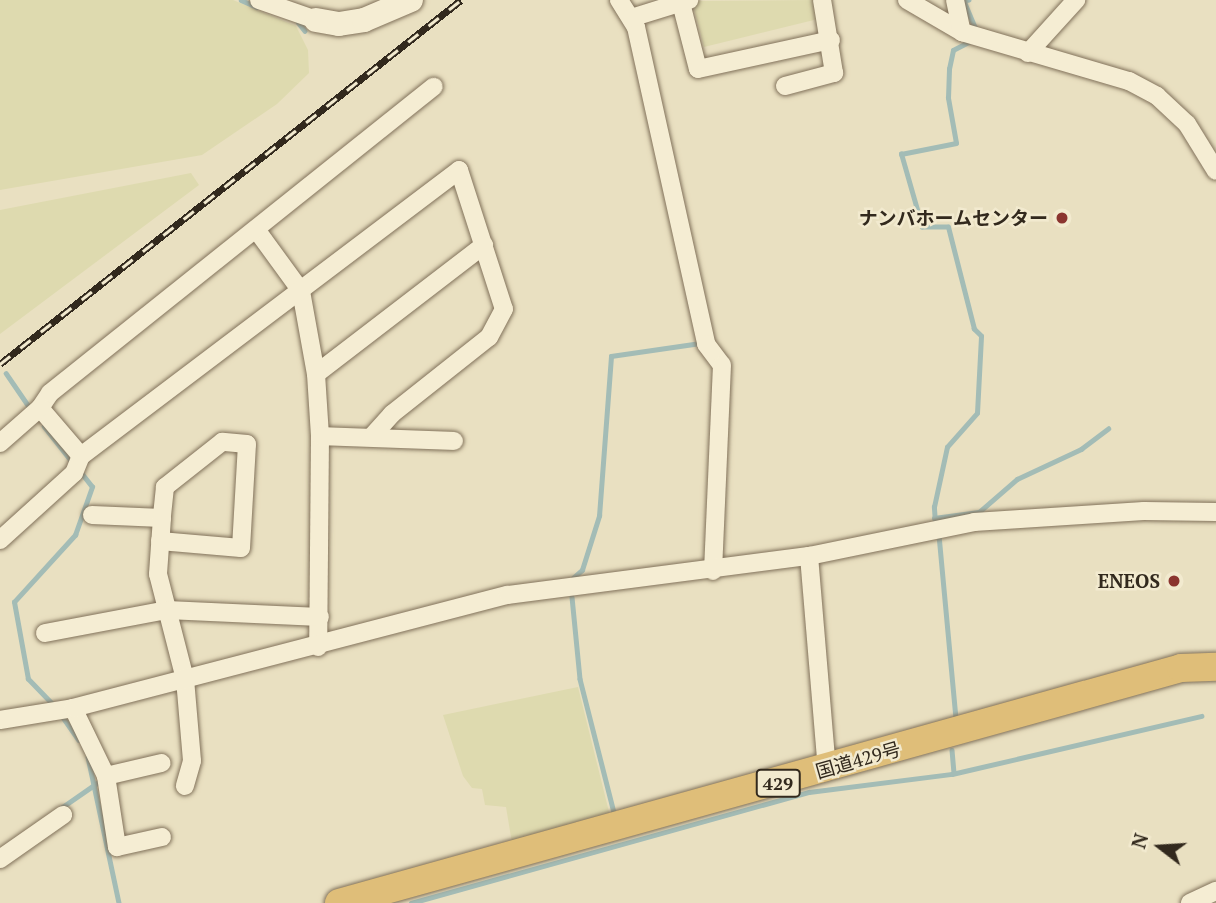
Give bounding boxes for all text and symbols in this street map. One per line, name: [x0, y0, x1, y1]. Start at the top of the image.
place label: ナンバホームセンター: [858, 207, 1048, 229]
marker: ナンバホームセンター: [1054, 210, 1070, 226]
place label: ENEOS: [1098, 570, 1160, 592]
marker: ENEOS: [1166, 573, 1182, 589]
street label: 国道429号: [813, 737, 903, 783]
road number: 429: [755, 768, 801, 798]
north arrow: [1125, 812, 1195, 882]
text: N: [1125, 830, 1153, 851]

